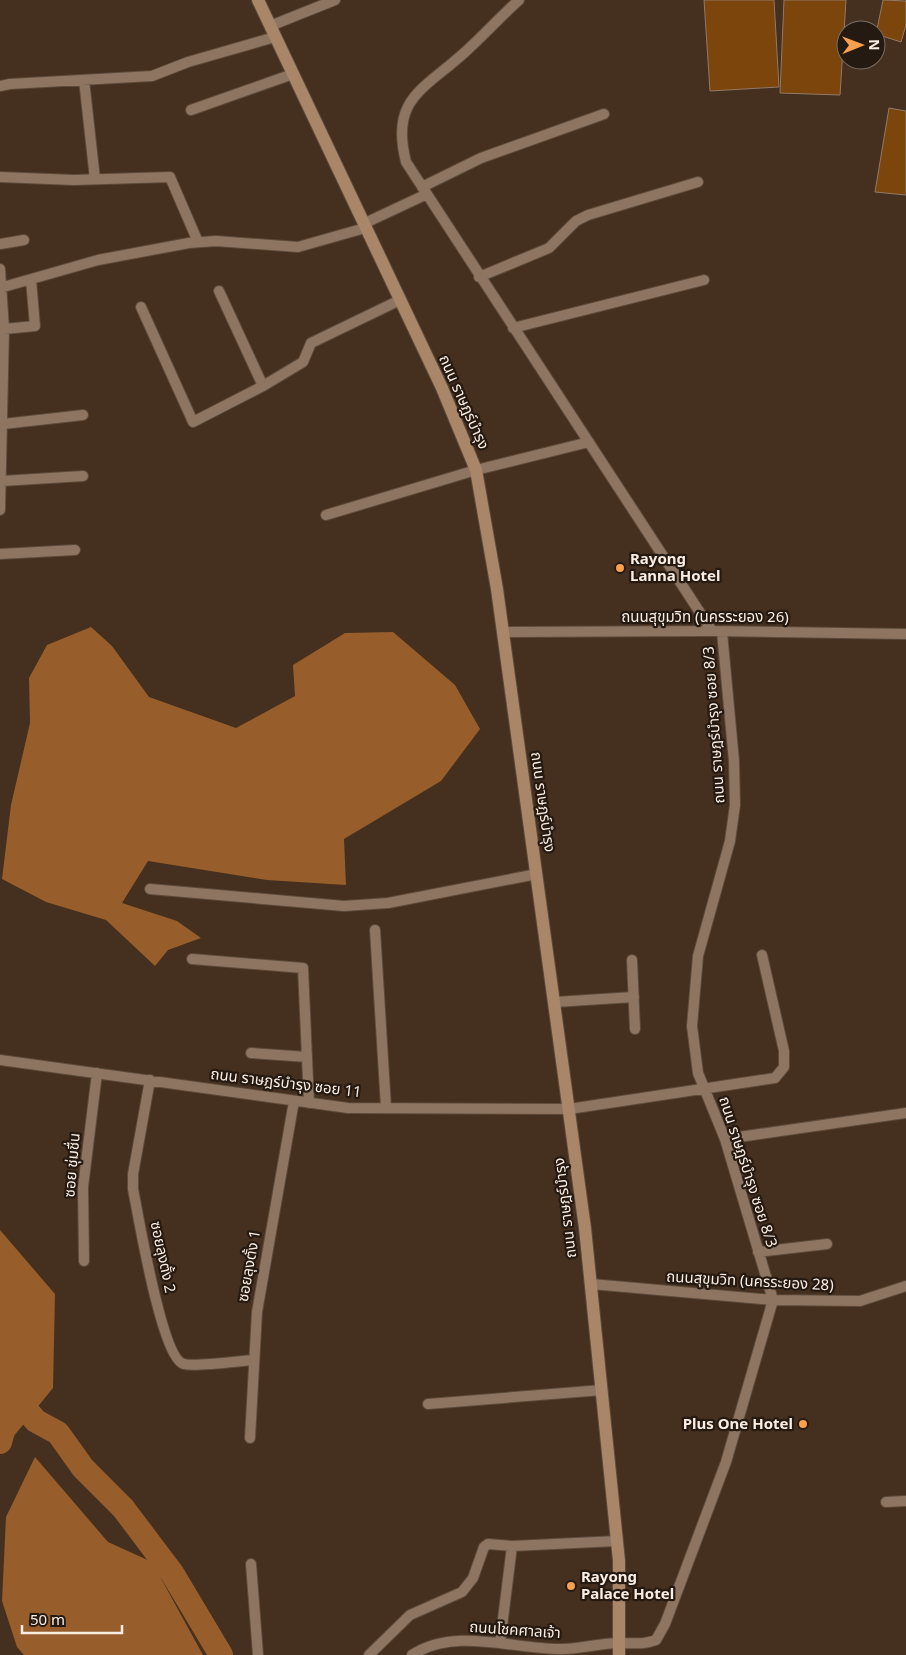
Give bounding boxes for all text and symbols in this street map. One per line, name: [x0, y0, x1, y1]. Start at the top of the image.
north arrow: [836, 20, 886, 70]
text: N: [865, 39, 884, 51]
street label: ถนน ราษฎร์บำรุง: [435, 351, 495, 452]
place label: Rayong Lanna Hotel: [630, 548, 721, 585]
marker: Rayong Lanna Hotel: [614, 562, 626, 574]
street label: ถนนสุขุมวิท (นครระยอง 26): [621, 606, 789, 626]
street label: ถนน ราษฎร์บำรุง ซอย 8/3: [698, 646, 728, 804]
street label: ถนน ราษฎร์บำรุง: [527, 750, 561, 853]
street label: ถนน ราษฎร์บำรุง ซอย 11: [209, 1063, 363, 1101]
street label: ถนน ราษฎร์บำรุง ซอย 8/3: [715, 1094, 783, 1250]
street label: ซอย ชุ่มชื่น: [58, 1132, 84, 1198]
street label: ถนน ราษฎร์บำรุง: [548, 1157, 580, 1260]
street label: ซอยลุงตั้ง 2: [147, 1219, 181, 1294]
street label: ซอยลุงตั้ง 1: [232, 1228, 264, 1303]
street label: ถนนสุขุมวิท (นครระยอง 28): [666, 1266, 834, 1294]
place label: Plus One Hotel: [683, 1413, 793, 1433]
marker: Plus One Hotel: [797, 1418, 809, 1430]
place label: Rayong Palace Hotel: [581, 1566, 674, 1603]
marker: Rayong Palace Hotel: [565, 1580, 577, 1592]
scale bar: [22, 1602, 122, 1634]
text: 50 m: [30, 1609, 65, 1629]
street label: ถนนโชคศาลเจ้า: [469, 1616, 561, 1642]

